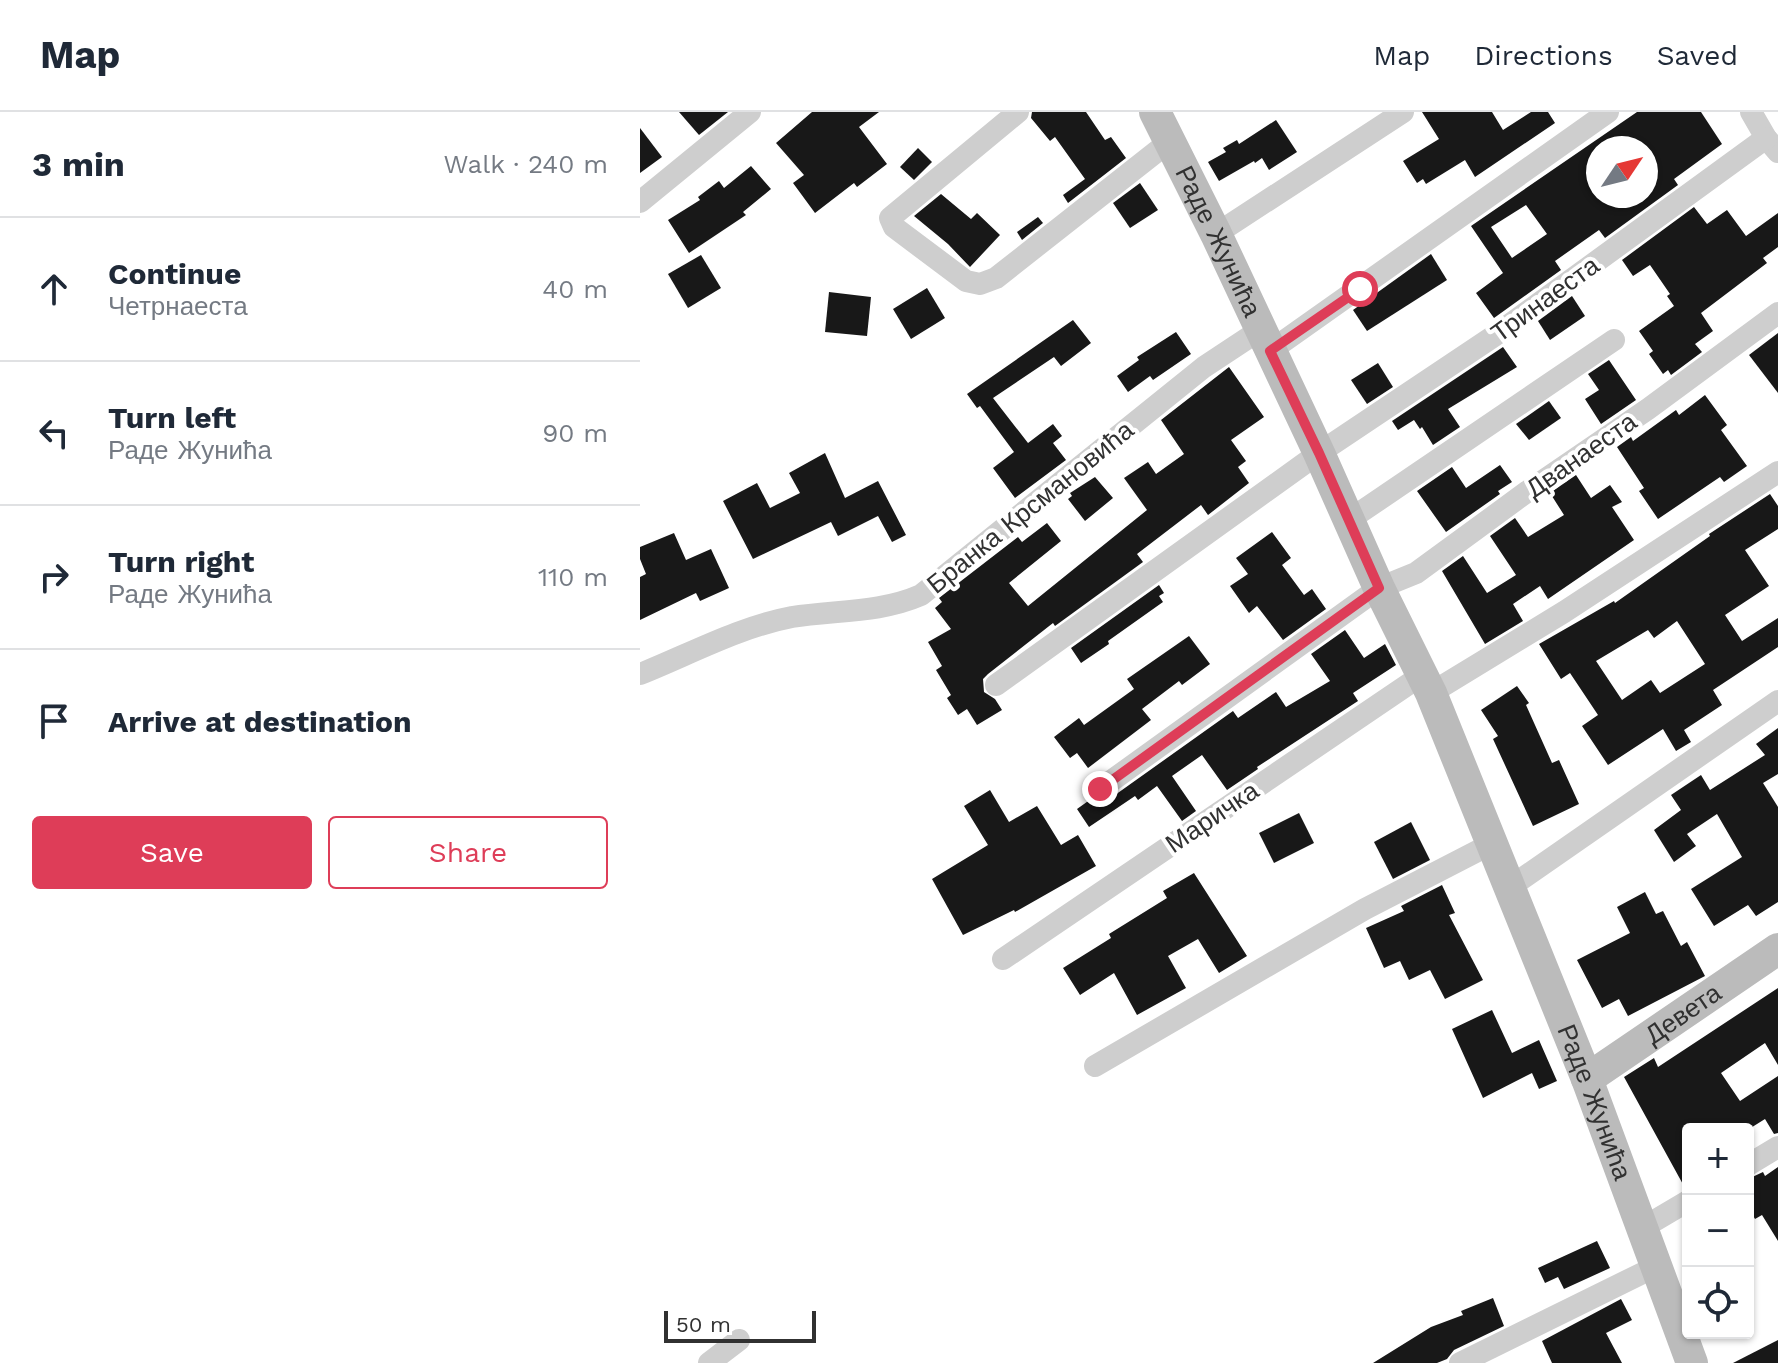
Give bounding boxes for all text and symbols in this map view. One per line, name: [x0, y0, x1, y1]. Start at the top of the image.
text: Map: [40, 33, 120, 77]
text: Map: [1373, 39, 1430, 72]
text: Directions: [1474, 39, 1613, 72]
text: Saved: [1657, 39, 1738, 72]
north arrow: [1586, 136, 1658, 208]
text: 3 min: [32, 144, 125, 184]
text: Walk · 240 m: [444, 149, 608, 179]
street label: Раде Жунића: [1169, 161, 1268, 322]
street label: Тринаеста: [1485, 250, 1605, 348]
text: Continue: [108, 256, 241, 291]
icon: ahead: [32, 267, 76, 311]
route start: [1342, 271, 1378, 307]
text: 40 m: [542, 274, 608, 304]
text: Четрнаеста: [108, 291, 248, 321]
text: Turn left: [108, 400, 236, 435]
street label: Дванаеста: [1520, 406, 1642, 504]
icon: left: [32, 411, 76, 455]
street label: Бранка Крсмановића: [921, 414, 1140, 599]
text: 90 m: [542, 418, 608, 448]
text: Раде Жунића: [108, 435, 272, 465]
text: Turn right: [108, 544, 254, 579]
icon: right: [32, 555, 76, 599]
text: 110 m: [538, 562, 608, 592]
text: Раде Жунића: [108, 579, 272, 609]
icon: arrive: [32, 699, 76, 743]
text: Arrive at destination: [108, 704, 412, 739]
route end: [1082, 771, 1118, 807]
street label: Маричка: [1160, 775, 1264, 859]
button: Save: [32, 816, 312, 889]
button: Share: [328, 816, 608, 889]
street label: Девета: [1639, 977, 1727, 1050]
street label: Раде Жунића: [1551, 1020, 1638, 1184]
map controls: [1682, 1123, 1754, 1339]
button: +: [1682, 1123, 1754, 1195]
button: −: [1682, 1195, 1754, 1267]
button: locate: [1682, 1267, 1754, 1339]
scale bar: [664, 1307, 816, 1343]
text: 50 m: [676, 1312, 731, 1337]

